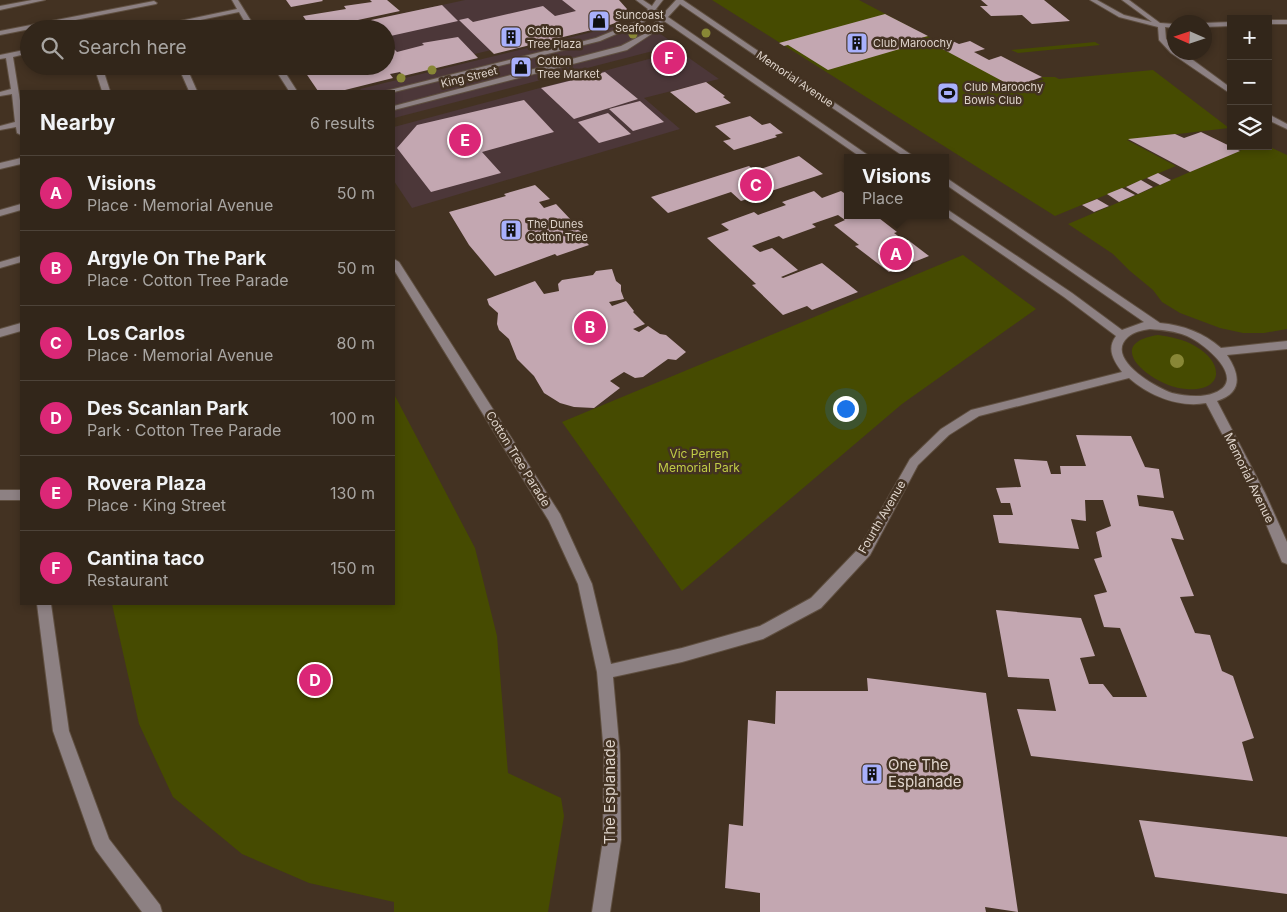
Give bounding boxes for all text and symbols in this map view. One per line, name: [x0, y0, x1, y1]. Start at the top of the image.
place label: Suncoast Seafoods: [615, 8, 664, 35]
shop icon: Suncoast Seafoods: [587, 9, 611, 33]
north arrow: [1167, 15, 1212, 60]
map controls: [1227, 15, 1272, 150]
button: +: [1227, 15, 1272, 60]
search box: [20, 20, 395, 75]
place label: Cotton Tree Plaza: [527, 24, 581, 51]
building icon: Cotton Tree Plaza: [499, 25, 523, 49]
building icon: Club Maroochy: [845, 31, 869, 55]
icon: search: [38, 34, 66, 62]
text: Search here: [78, 36, 187, 59]
place label: Club Maroochy: [873, 36, 952, 50]
pin: F: [653, 39, 685, 77]
street label: Memorial Avenue: [754, 48, 836, 110]
place label: Cotton Tree Market: [537, 54, 600, 81]
shop icon: Cotton Tree Market: [509, 55, 533, 79]
button: −: [1227, 60, 1272, 105]
street label: King Street: [439, 63, 499, 91]
place label: Club Maroochy Bowls Club: [964, 80, 1043, 107]
sports icon: Club Maroochy Bowls Club: [936, 81, 960, 105]
button: layers: [1227, 105, 1272, 150]
text: Nearby: [40, 110, 115, 135]
text: 6 results: [310, 113, 375, 133]
pin: E: [449, 121, 481, 159]
popup: [844, 154, 949, 219]
text: Visions: [862, 165, 931, 188]
pin: C: [740, 166, 772, 204]
text: Visions: [87, 172, 156, 195]
text: A: [50, 183, 62, 203]
text: 50 m: [337, 183, 375, 203]
text: Place: [862, 188, 903, 208]
text: Place · Memorial Avenue: [87, 195, 273, 215]
place label: The Dunes Cotton Tree: [527, 217, 588, 244]
building icon: The Dunes Cotton Tree: [499, 218, 523, 242]
pin: A: [880, 235, 912, 273]
text: Argyle On The Park: [87, 247, 266, 270]
text: B: [51, 258, 61, 278]
text: 50 m: [337, 258, 375, 278]
text: Place · Cotton Tree Parade: [87, 270, 289, 290]
pin: B: [574, 308, 606, 346]
text: Los Carlos: [87, 322, 185, 345]
text: C: [50, 333, 62, 353]
text: 80 m: [336, 333, 375, 353]
text: Place · Memorial Avenue: [87, 345, 273, 365]
your location: [833, 396, 859, 422]
text: Des Scanlan Park: [87, 397, 249, 420]
text: D: [50, 408, 62, 428]
text: 100 m: [330, 408, 375, 428]
street label: Cotton Tree Parade: [483, 408, 554, 509]
text: Park · Cotton Tree Parade: [87, 420, 281, 440]
street label: Memorial Avenue: [1221, 430, 1278, 525]
park label: Vic Perren Memorial Park: [658, 446, 740, 475]
text: Rovera Plaza: [87, 472, 206, 495]
street label: Fourth Avenue: [855, 477, 909, 556]
text: E: [51, 483, 61, 503]
text: 130 m: [330, 483, 375, 503]
text: Place · King Street: [87, 495, 226, 515]
text: Cantina taco: [87, 547, 204, 570]
text: F: [51, 558, 61, 578]
text: 150 m: [330, 558, 375, 578]
text: Restaurant: [87, 570, 168, 590]
pin: D: [299, 661, 331, 699]
street label: The Esplanade: [600, 740, 619, 844]
place label: One The Esplanade: [888, 755, 961, 791]
building icon: One The Esplanade: [860, 762, 884, 786]

